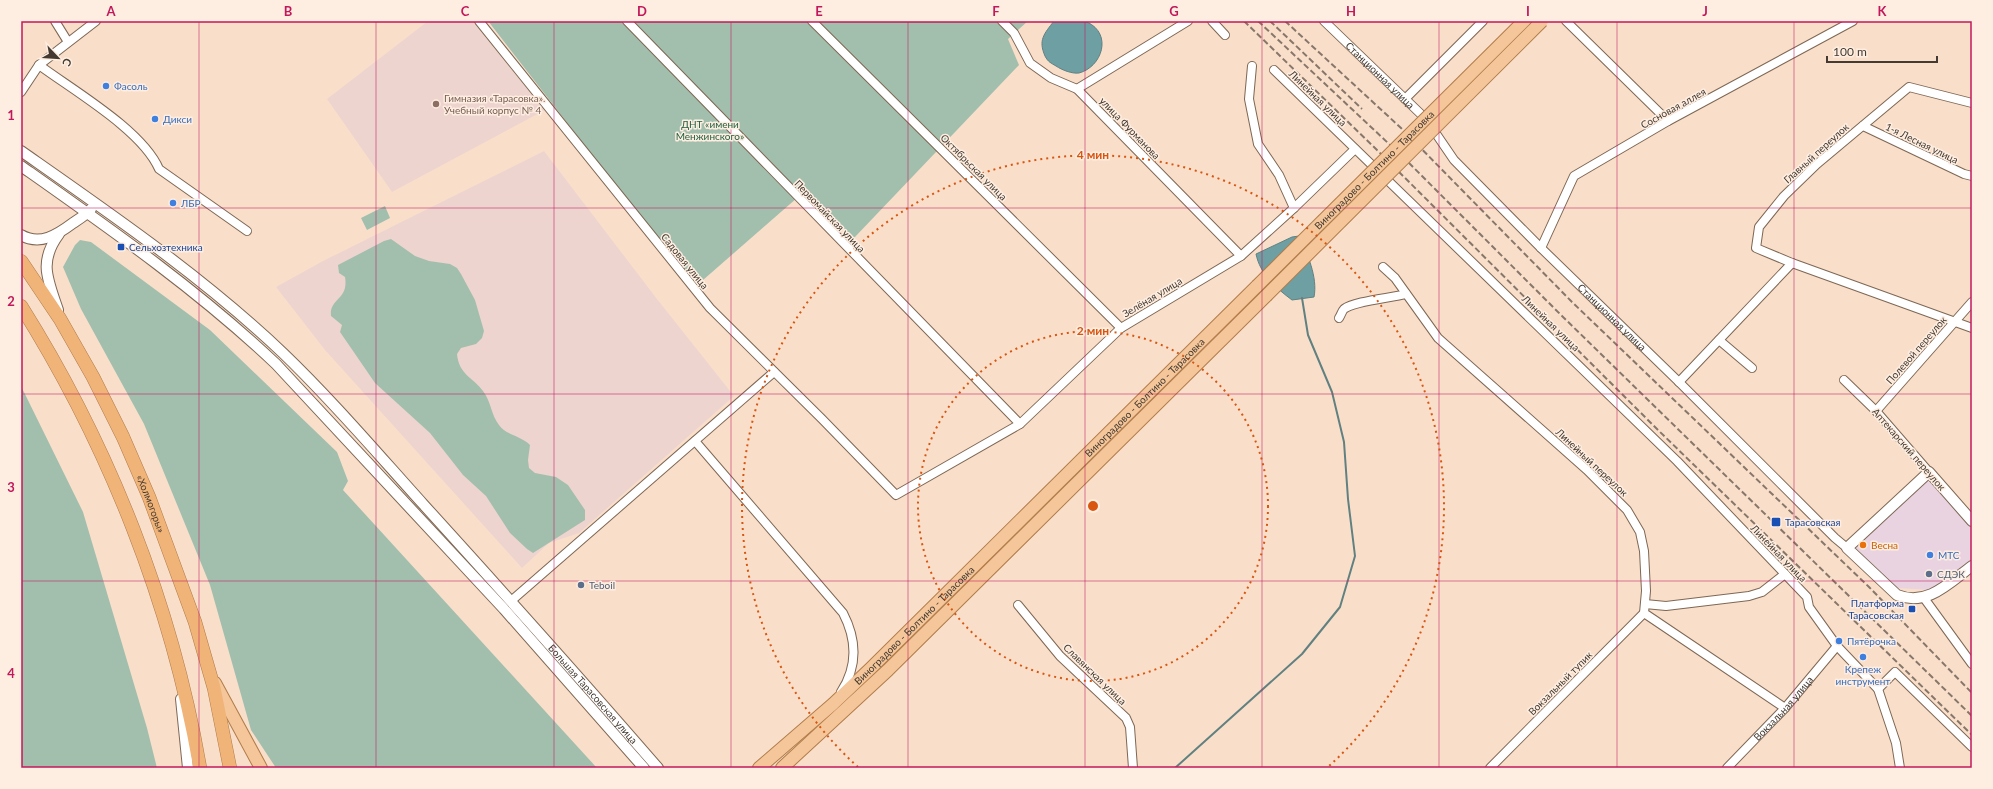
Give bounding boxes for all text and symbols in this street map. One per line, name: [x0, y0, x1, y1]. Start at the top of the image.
text: A: [105, 3, 116, 19]
text: B: [284, 3, 293, 19]
text: C: [461, 3, 470, 19]
text: D: [637, 3, 647, 19]
text: E: [815, 3, 823, 19]
text: F: [992, 3, 1000, 19]
text: G: [1169, 3, 1179, 19]
text: H: [1346, 3, 1356, 19]
text: I: [1526, 3, 1530, 19]
text: J: [1702, 3, 1708, 19]
text: K: [1878, 3, 1888, 19]
north arrow: [38, 38, 78, 78]
scale bar: [1827, 38, 1937, 64]
street label: Станционная улица: [1343, 39, 1417, 111]
text: 100 m: [1833, 44, 1867, 59]
text: С: [60, 56, 75, 69]
street label: Линейная улица: [1286, 67, 1349, 128]
place label: Фасоль: [114, 80, 148, 92]
marker: Фасоль: [101, 81, 111, 91]
street label: Сосновая аллея: [1638, 85, 1708, 131]
place label: Гимназия «Тарасовка». Учебный корпус № 4: [444, 92, 545, 116]
street label: улица Фурманова: [1097, 94, 1163, 162]
marker: Гимназия «Тарасовка». Учебный корпус № 4: [431, 99, 441, 109]
text: 1: [7, 107, 15, 123]
street label: Виноградово - Болтино - Тарасовка: [1312, 108, 1436, 232]
place label: Дикси: [163, 113, 192, 125]
marker: Дикси: [150, 114, 160, 124]
park label: ДНТ «имени Менжинского»: [676, 118, 744, 142]
street label: Главный переулок: [1781, 120, 1852, 185]
street label: 1-я Лесная улица: [1884, 120, 1960, 166]
street label: Октябрьская улица: [938, 131, 1010, 203]
text: 4 мин: [1077, 147, 1109, 162]
street label: Первомайская улица: [792, 177, 868, 255]
place label: ЛБР: [180, 197, 200, 209]
marker: ЛБР: [168, 198, 178, 208]
street label: Садовая улица: [659, 231, 711, 291]
place label: Сельхозтехника: [129, 241, 203, 253]
marker: Сельхозтехника: [116, 242, 126, 252]
street label: Зелёная улица: [1120, 274, 1184, 320]
street label: Станционная улица: [1575, 281, 1649, 353]
street label: Линейная улица: [1519, 292, 1582, 353]
text: 2: [7, 293, 15, 309]
street label: Полевой переулок: [1883, 313, 1949, 386]
text: 2 мин: [1077, 323, 1109, 338]
street label: Виноградово - Болтино - Тарасовка: [1082, 335, 1207, 459]
street label: Аптекарский переулок: [1870, 405, 1949, 493]
street label: Линейный переулок: [1553, 425, 1631, 499]
street label: «Холмогоры»: [134, 473, 168, 534]
text: 3: [7, 479, 15, 495]
centre of rings: [1086, 499, 1100, 513]
marker: Тарасовская: [1770, 516, 1782, 528]
place label: Тарасовская: [1785, 516, 1841, 528]
street label: Линейная улица: [1748, 521, 1809, 584]
place label: Весна: [1871, 539, 1898, 551]
marker: Весна: [1858, 540, 1868, 550]
place label: МТС: [1938, 549, 1960, 561]
marker: МТС: [1925, 550, 1935, 560]
street label: Виноградово - Болтино - Тарасовка: [852, 563, 977, 687]
place label: СДЭК: [1937, 568, 1965, 580]
marker: СДЭК: [1924, 569, 1934, 579]
place label: Teboil: [589, 579, 615, 591]
marker: Teboil: [576, 580, 586, 590]
place label: Платформа Тарасовская: [1849, 597, 1904, 621]
marker: Платформа Тарасовская: [1907, 604, 1917, 614]
place label: Пятёрочка: [1847, 635, 1896, 647]
marker: Пятёрочка: [1834, 636, 1844, 646]
street label: Славянская улица: [1061, 641, 1129, 707]
street label: Большая Тарасовская улица: [546, 642, 640, 746]
street label: Вокзальный тупик: [1526, 648, 1595, 717]
marker: Крепеж инструмент: [1858, 652, 1868, 662]
place label: Крепеж инструмент: [1836, 663, 1890, 687]
text: 4: [7, 665, 15, 681]
street label: Вокзальная улица: [1751, 673, 1815, 743]

